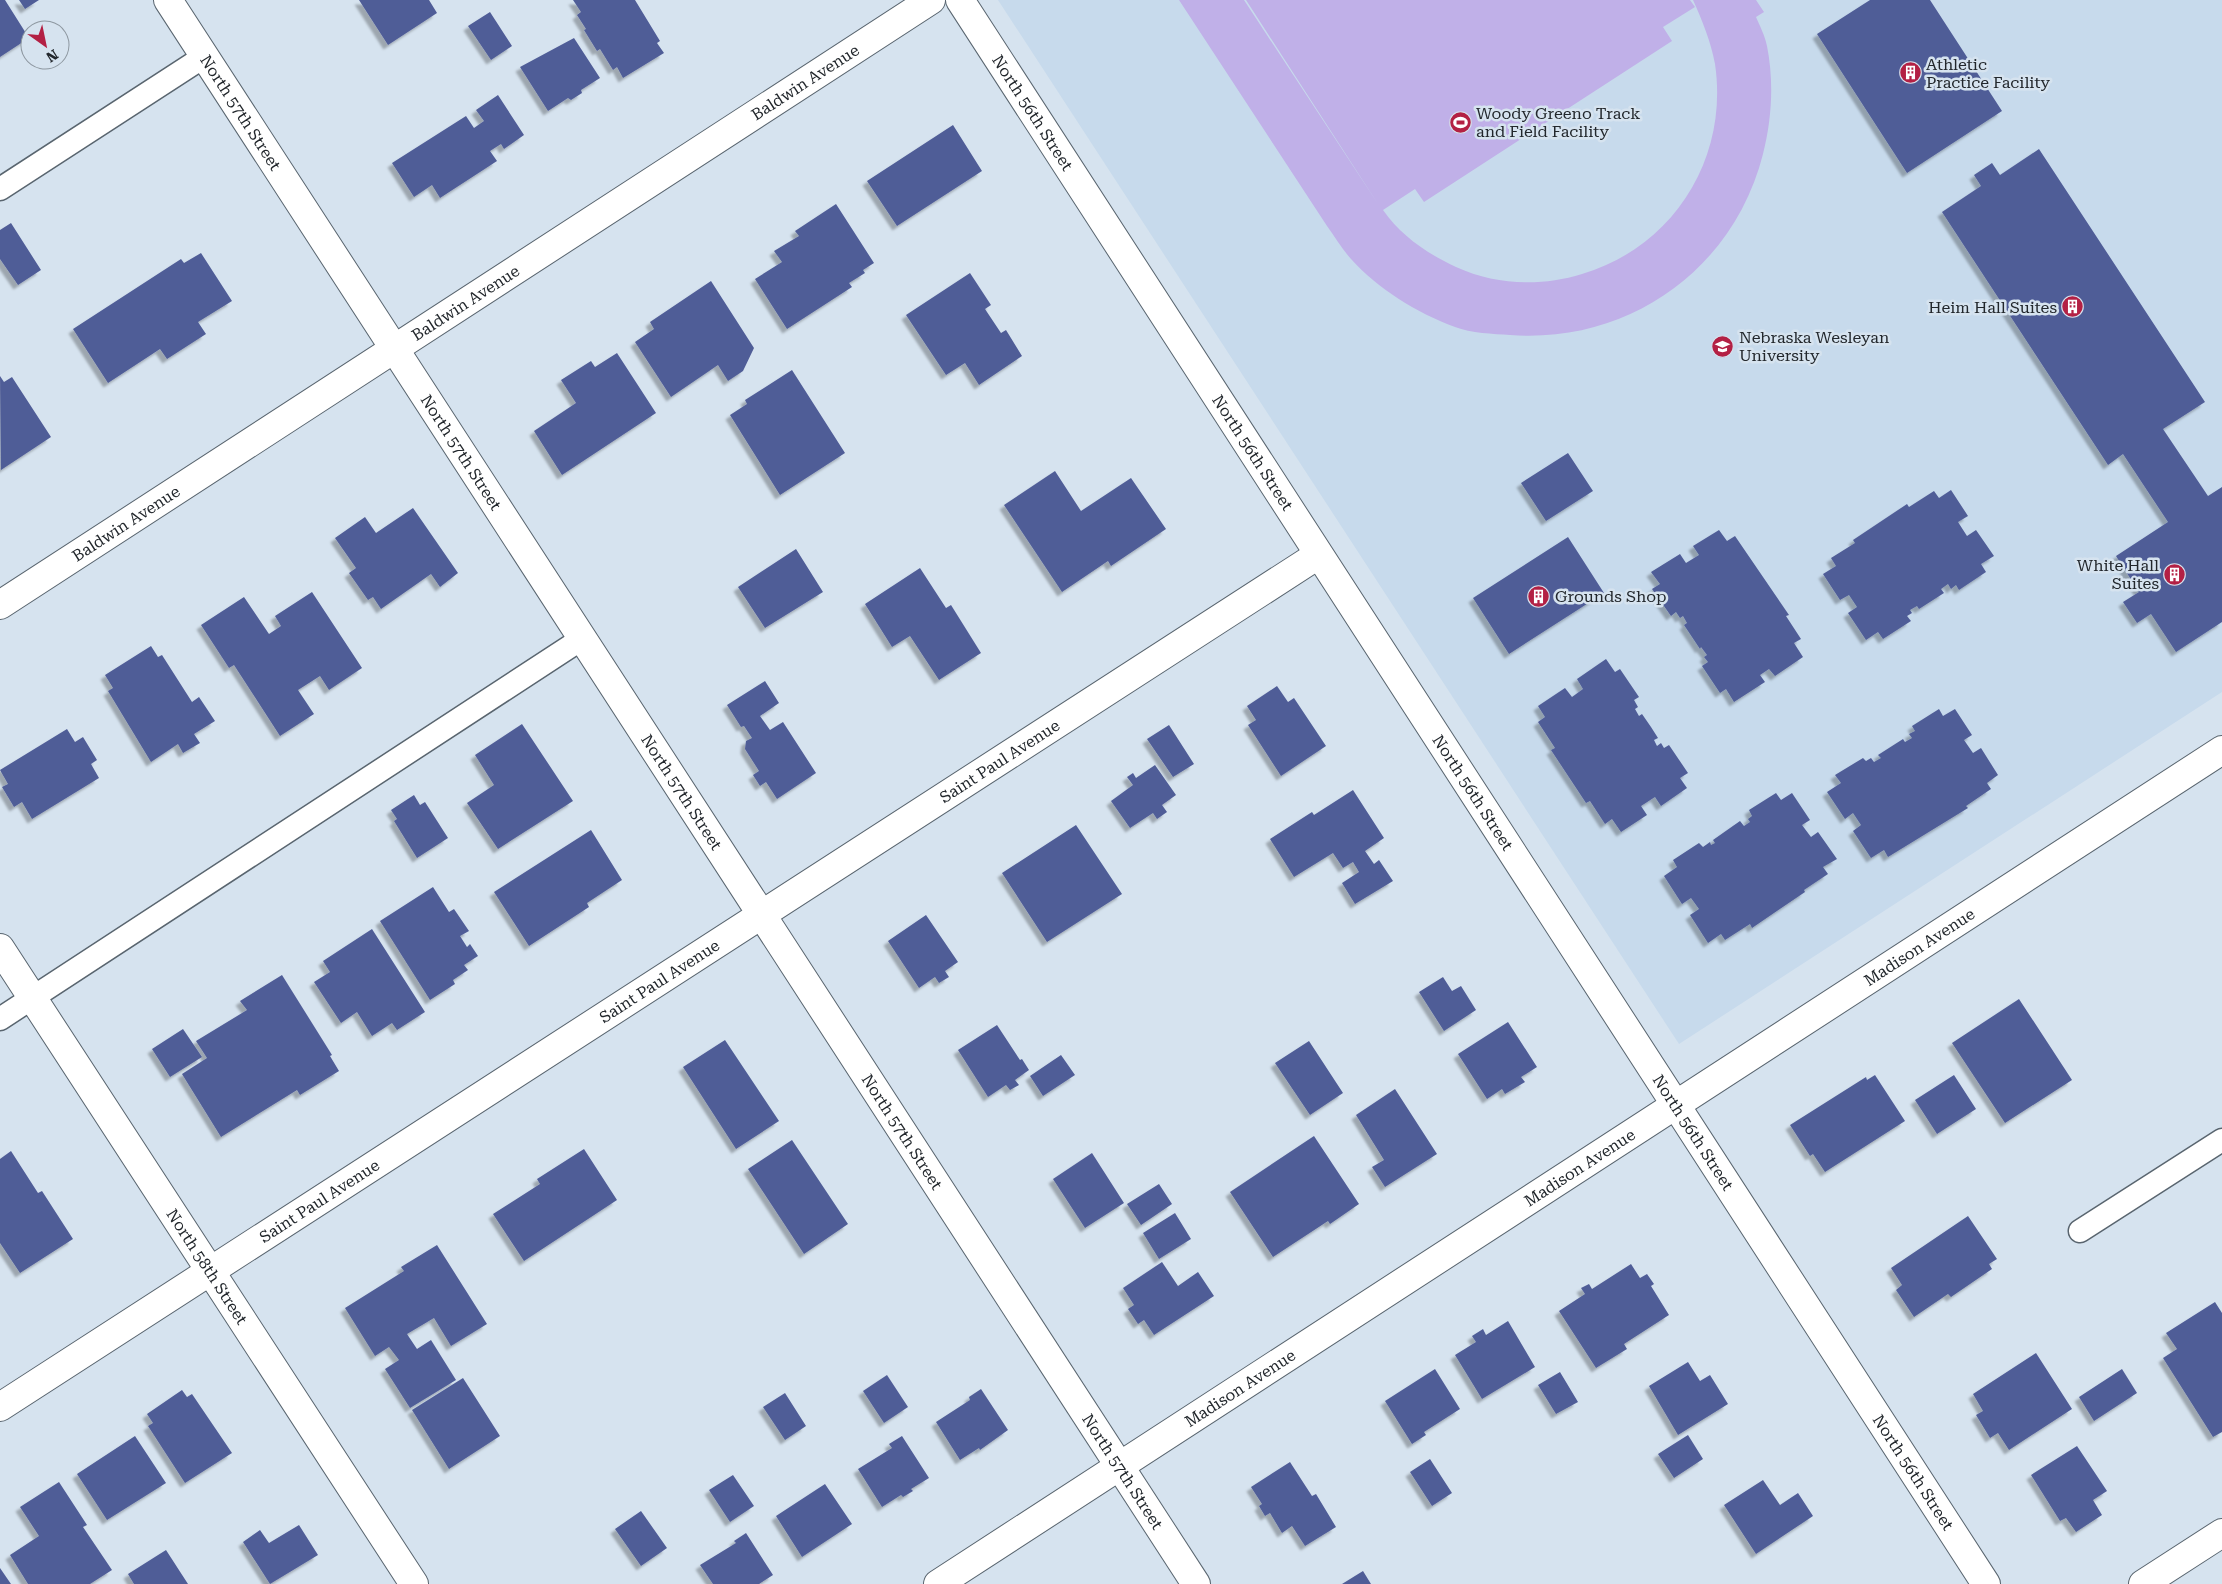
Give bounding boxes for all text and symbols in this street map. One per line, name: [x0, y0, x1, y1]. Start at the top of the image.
north arrow: [20, 20, 70, 70]
street label: Baldwin Avenue: [748, 40, 863, 124]
text: N: [43, 46, 61, 66]
street label: North 57th Street: [197, 51, 285, 174]
street label: North 56th Street: [988, 51, 1077, 174]
place label: Athletic Practice Facility: [1926, 55, 2051, 92]
building icon: Athletic Practice Facility: [1898, 61, 1922, 85]
place label: Woody Greeno Track and Field Facility: [1476, 104, 1640, 141]
sports icon: Woody Greeno Track and Field Facility: [1448, 110, 1472, 134]
street label: Baldwin Avenue: [408, 261, 523, 345]
building icon: Heim Hall Suites: [2061, 295, 2085, 319]
place label: Heim Hall Suites: [1928, 298, 2057, 317]
place label: Nebraska Wesleyan University: [1739, 328, 1889, 365]
school or university icon: Nebraska Wesleyan University: [1711, 334, 1735, 358]
street label: North 57th Street: [417, 391, 506, 513]
street label: North 56th Street: [1209, 391, 1297, 514]
street label: Baldwin Avenue: [68, 481, 183, 565]
place label: White Hall Suites: [2077, 556, 2159, 593]
building icon: White Hall Suites: [2163, 562, 2187, 586]
building icon: Grounds Shop: [1527, 584, 1551, 608]
place label: Grounds Shop: [1555, 587, 1667, 606]
street label: Saint Paul Avenue: [936, 715, 1063, 807]
street label: North 57th Street: [637, 731, 726, 853]
street label: North 56th Street: [1429, 731, 1518, 854]
street label: Madison Avenue: [1860, 904, 1978, 990]
street label: Saint Paul Avenue: [596, 935, 723, 1027]
street label: North 57th Street: [858, 1070, 947, 1193]
street label: North 56th Street: [1649, 1071, 1738, 1194]
street label: Madison Avenue: [1521, 1124, 1639, 1210]
street label: Saint Paul Avenue: [256, 1155, 383, 1246]
street label: North 58th Street: [163, 1205, 252, 1328]
street label: Madison Avenue: [1181, 1345, 1299, 1431]
street label: North 57th Street: [1078, 1410, 1167, 1533]
street label: North 56th Street: [1869, 1411, 1958, 1534]

